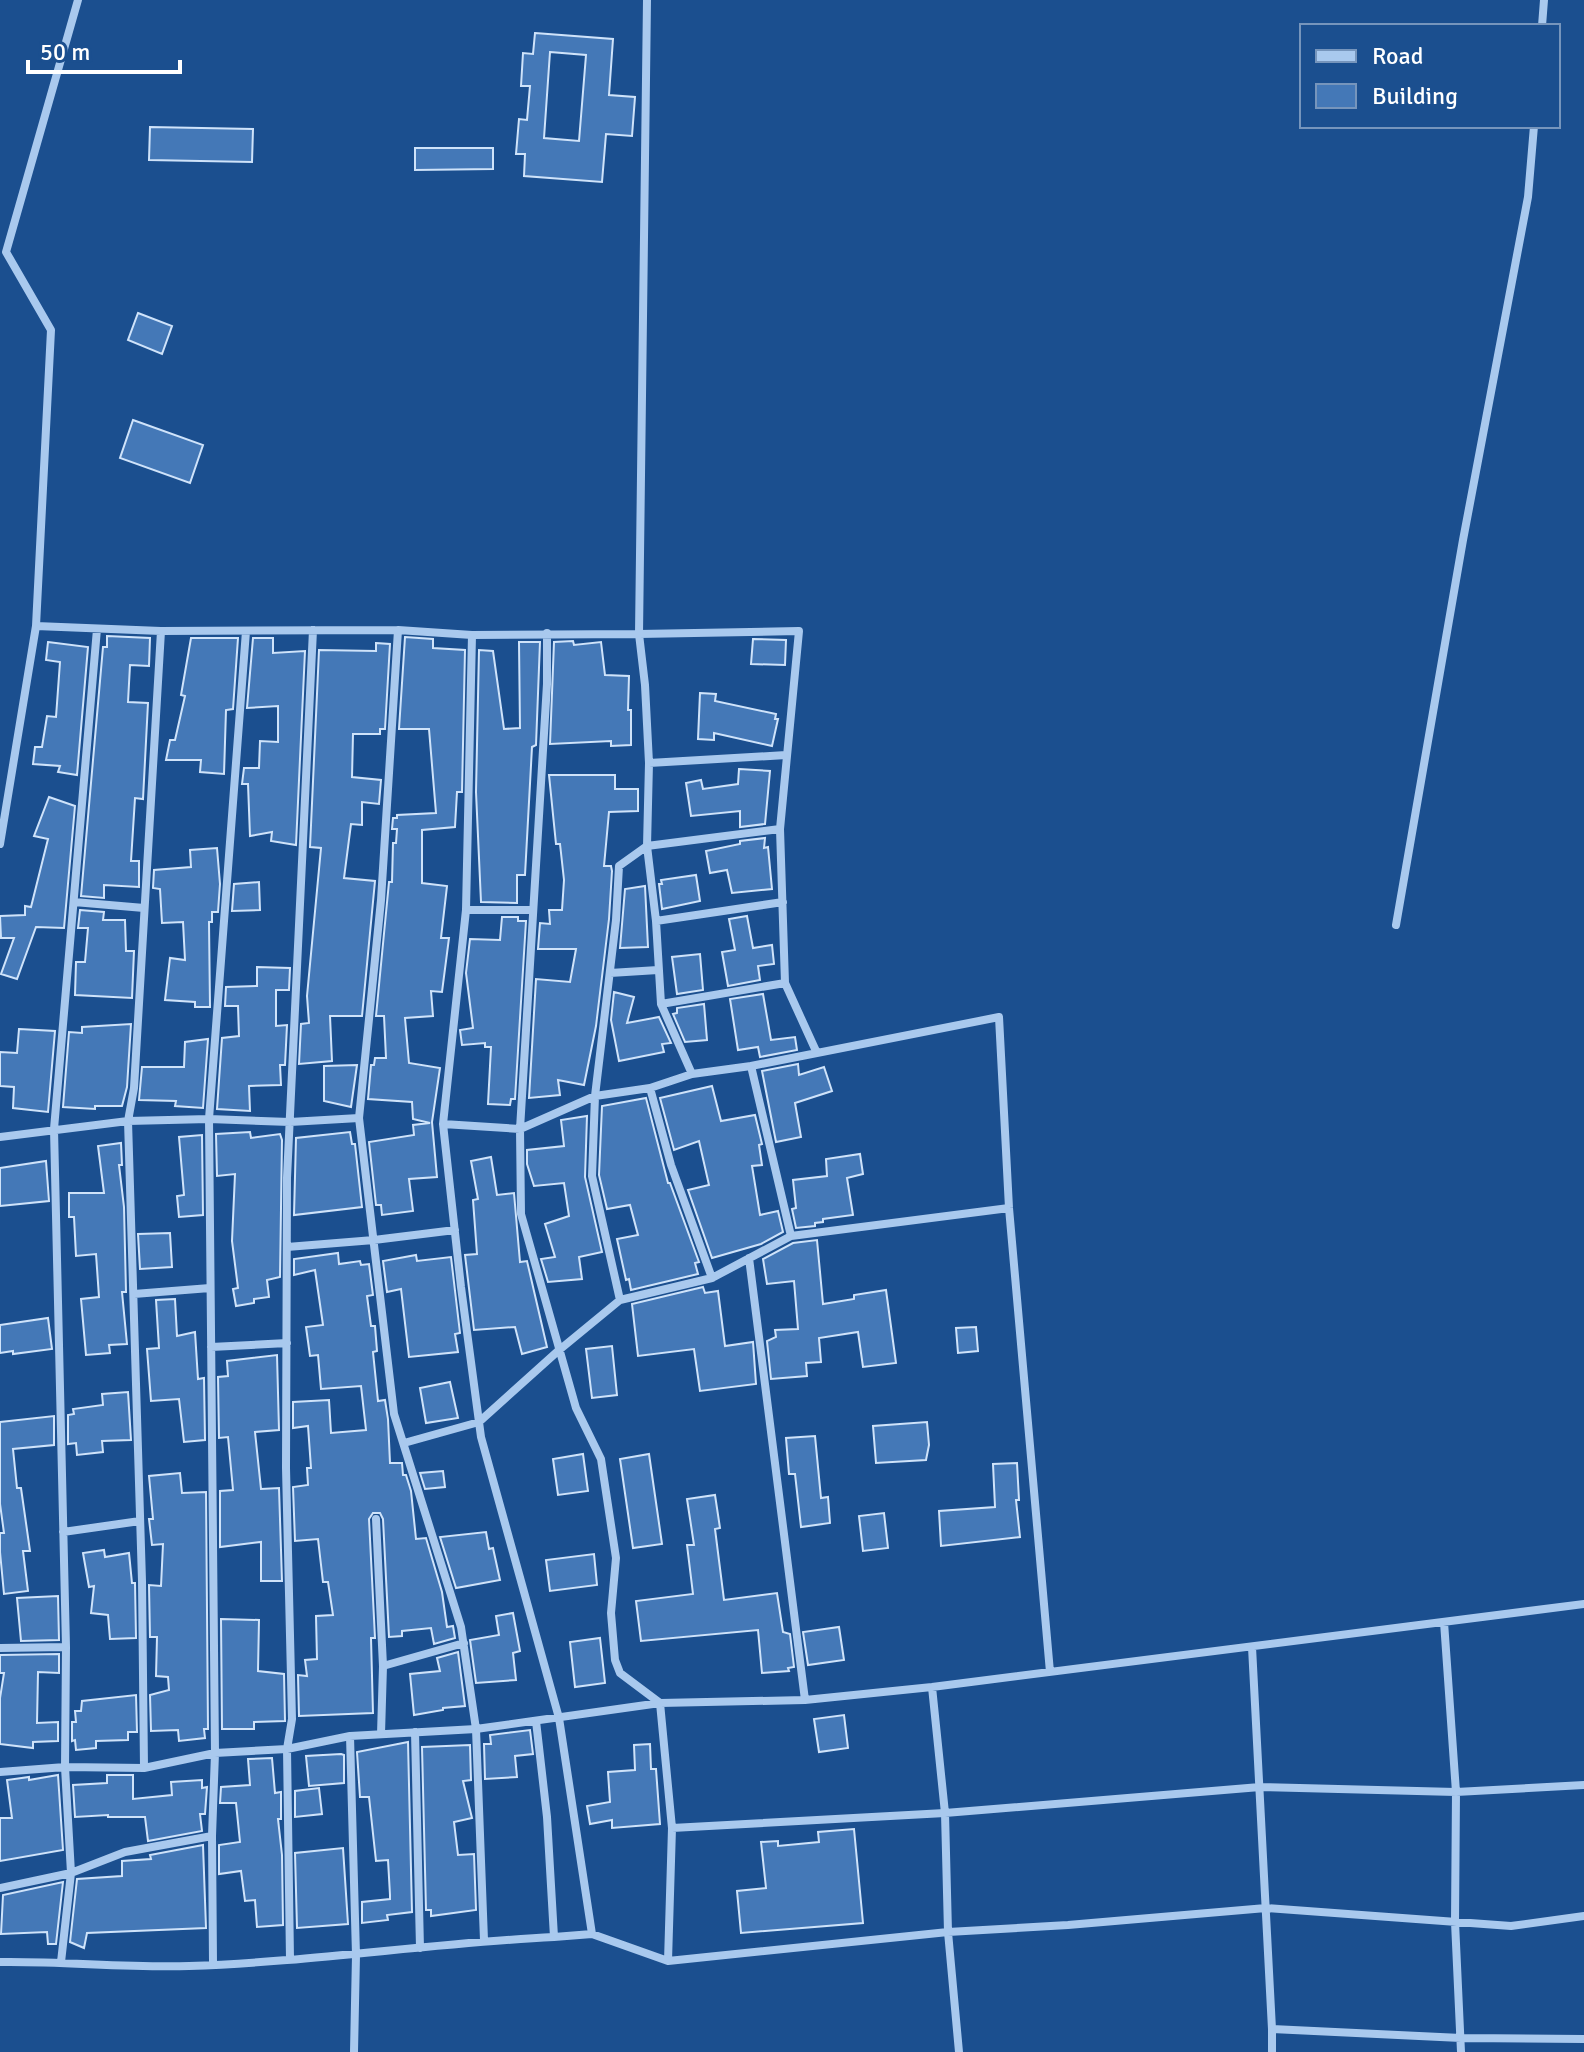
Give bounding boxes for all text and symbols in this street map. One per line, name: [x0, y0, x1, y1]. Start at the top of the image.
scale bar: [28, 24, 180, 74]
legend: [1300, 24, 1560, 128]
text: 50 m: [40, 37, 90, 67]
text: Road: [1372, 41, 1423, 71]
text: Building: [1372, 81, 1458, 111]

